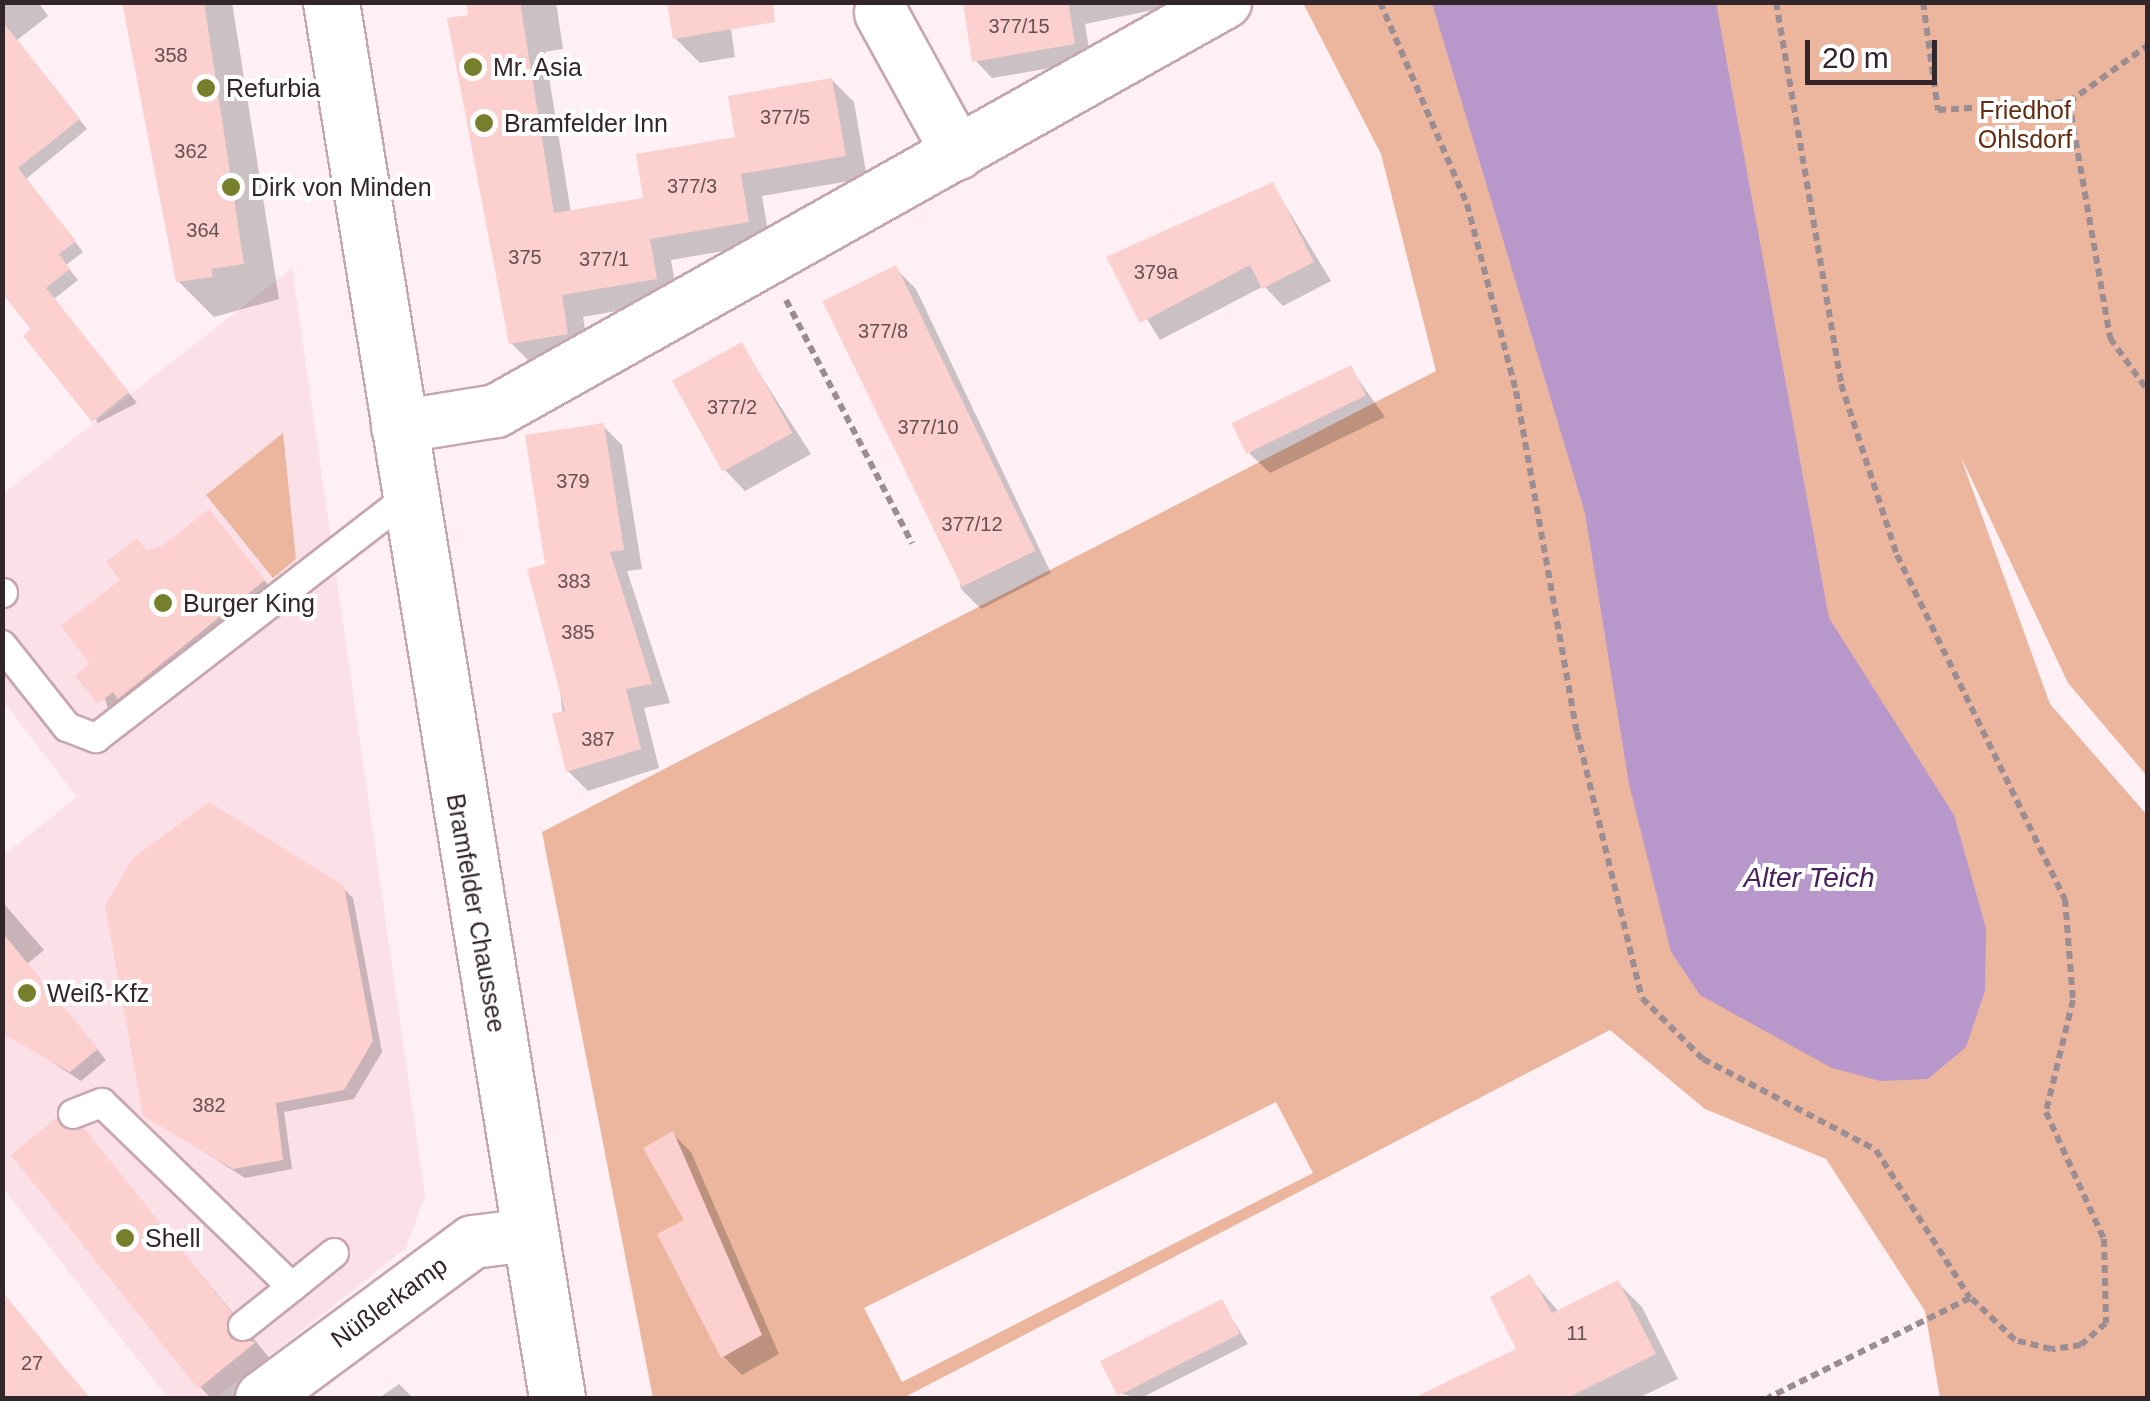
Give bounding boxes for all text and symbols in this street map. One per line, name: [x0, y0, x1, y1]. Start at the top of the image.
house number: 377/15: [988, 14, 1050, 38]
scale bar: [1810, 20, 1942, 82]
text: 20 m: [1822, 41, 1889, 74]
house number: 358: [154, 43, 188, 67]
place label: Mr. Asia: [493, 52, 583, 82]
marker: Mr. Asia: [462, 56, 484, 78]
place label: Refurbia: [226, 73, 320, 103]
marker: Refurbia: [195, 77, 217, 99]
park label: Friedhof Ohlsdorf: [1978, 96, 2072, 155]
house number: 377/5: [760, 105, 810, 129]
place label: Bramfelder Inn: [504, 108, 668, 138]
marker: Bramfelder Inn: [473, 112, 495, 134]
house number: 362: [174, 139, 208, 163]
place label: Dirk von Minden: [251, 172, 432, 202]
house number: 377/3: [667, 174, 717, 198]
marker: Dirk von Minden: [220, 176, 242, 198]
house number: 364: [186, 218, 220, 242]
house number: 375: [508, 245, 542, 269]
house number: 377/1: [579, 247, 629, 271]
house number: 379a: [1134, 260, 1178, 284]
house number: 377/8: [858, 319, 908, 343]
house number: 377/2: [707, 395, 757, 419]
house number: 377/10: [897, 415, 959, 439]
house number: 379: [556, 469, 590, 493]
house number: 377/12: [941, 512, 1003, 536]
house number: 383: [557, 569, 591, 593]
place label: Burger King: [183, 588, 315, 618]
marker: Burger King: [152, 592, 174, 614]
house number: 385: [561, 620, 595, 644]
house number: 387: [581, 727, 615, 751]
street label: Bramfelder Chaussee: [440, 791, 512, 1035]
water label: Alter Teich: [1743, 861, 1875, 895]
place label: Weiß-Kfz: [47, 978, 149, 1008]
marker: Weiß-Kfz: [16, 982, 38, 1004]
house number: 382: [192, 1093, 226, 1117]
place label: Shell: [145, 1223, 201, 1253]
marker: Shell: [114, 1227, 136, 1249]
street label: Nüßlerkamp: [325, 1250, 453, 1354]
house number: 11: [1567, 1321, 1587, 1345]
house number: 27: [21, 1351, 43, 1375]

